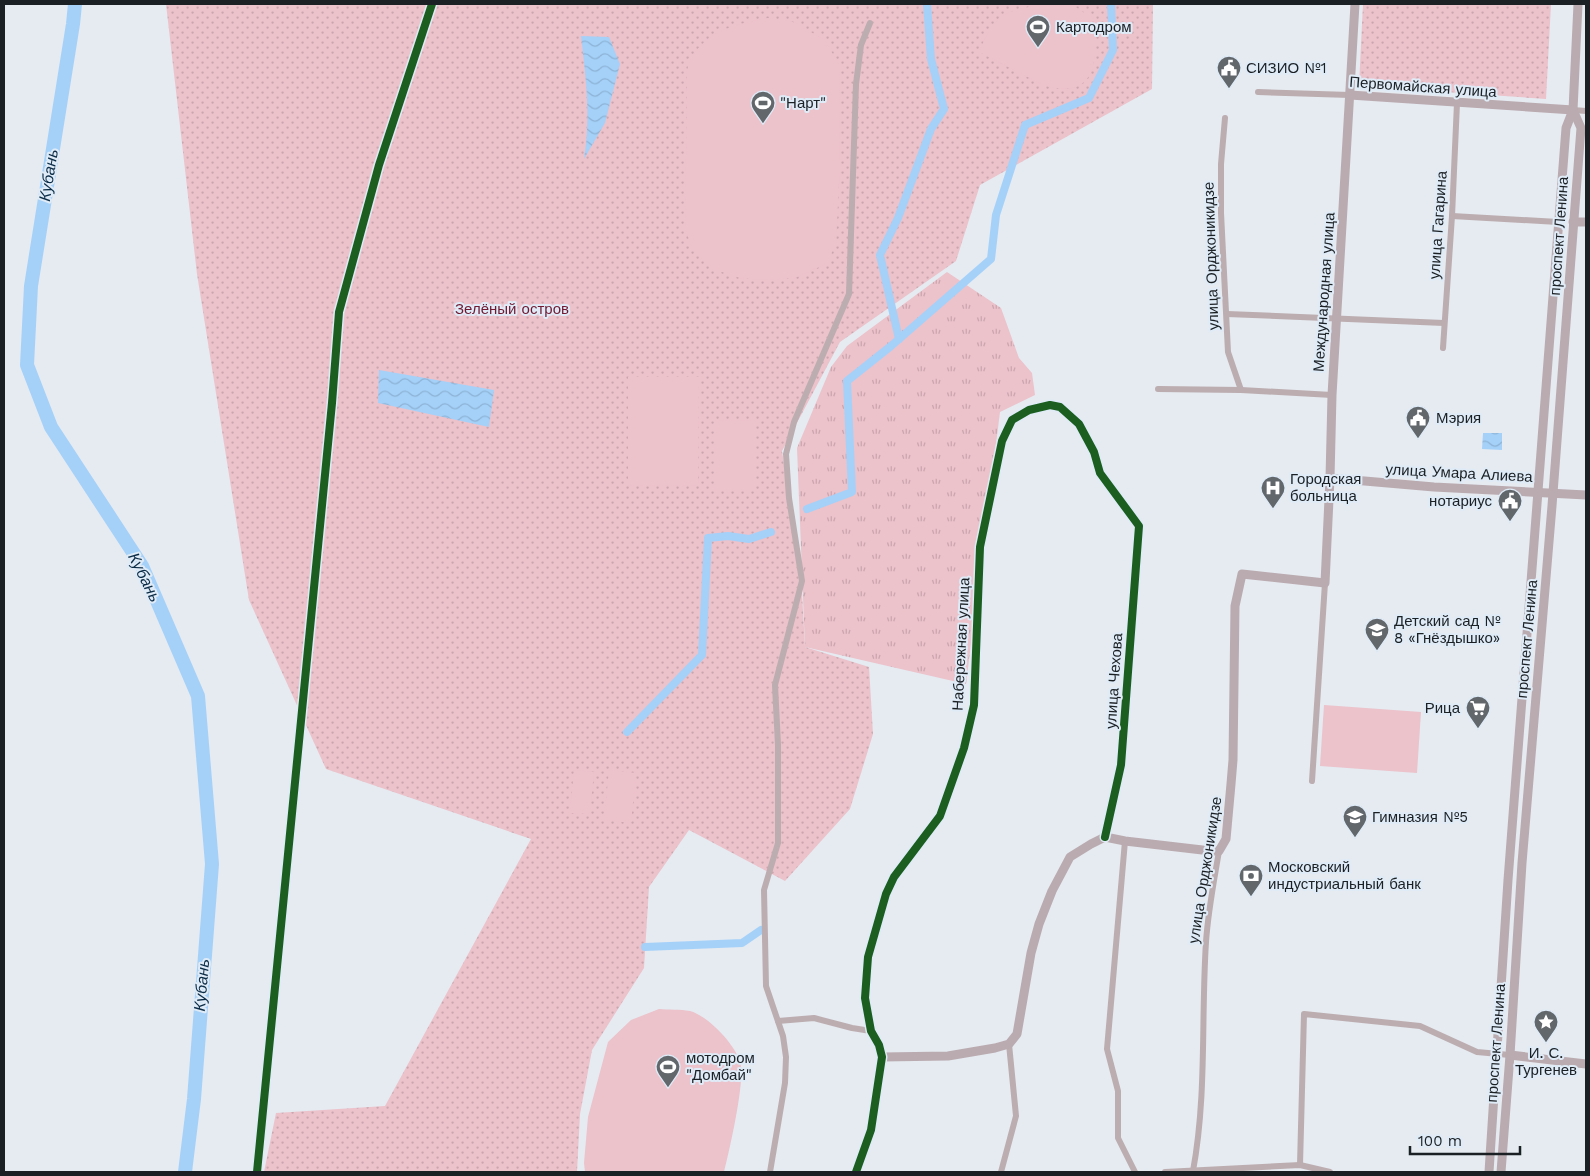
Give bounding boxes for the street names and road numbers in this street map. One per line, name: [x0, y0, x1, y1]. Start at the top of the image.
street label: Первомайская улица: [1349, 73, 1498, 101]
street label: улица Гагарина: [1425, 169, 1451, 280]
street label: проспект Ленина: [1546, 175, 1572, 296]
street label: улица Орджоникидзе: [1199, 181, 1223, 331]
street label: Международная улица: [1309, 211, 1339, 372]
street label: улица Умара Алиева: [1385, 460, 1534, 486]
street label: Набережная улица: [949, 576, 974, 711]
street label: проспект Ленина: [1513, 578, 1541, 699]
street label: улица Чехова: [1102, 632, 1126, 730]
street label: улица Орджоникидзе: [1184, 795, 1226, 945]
street label: проспект Ленина: [1483, 982, 1509, 1103]

